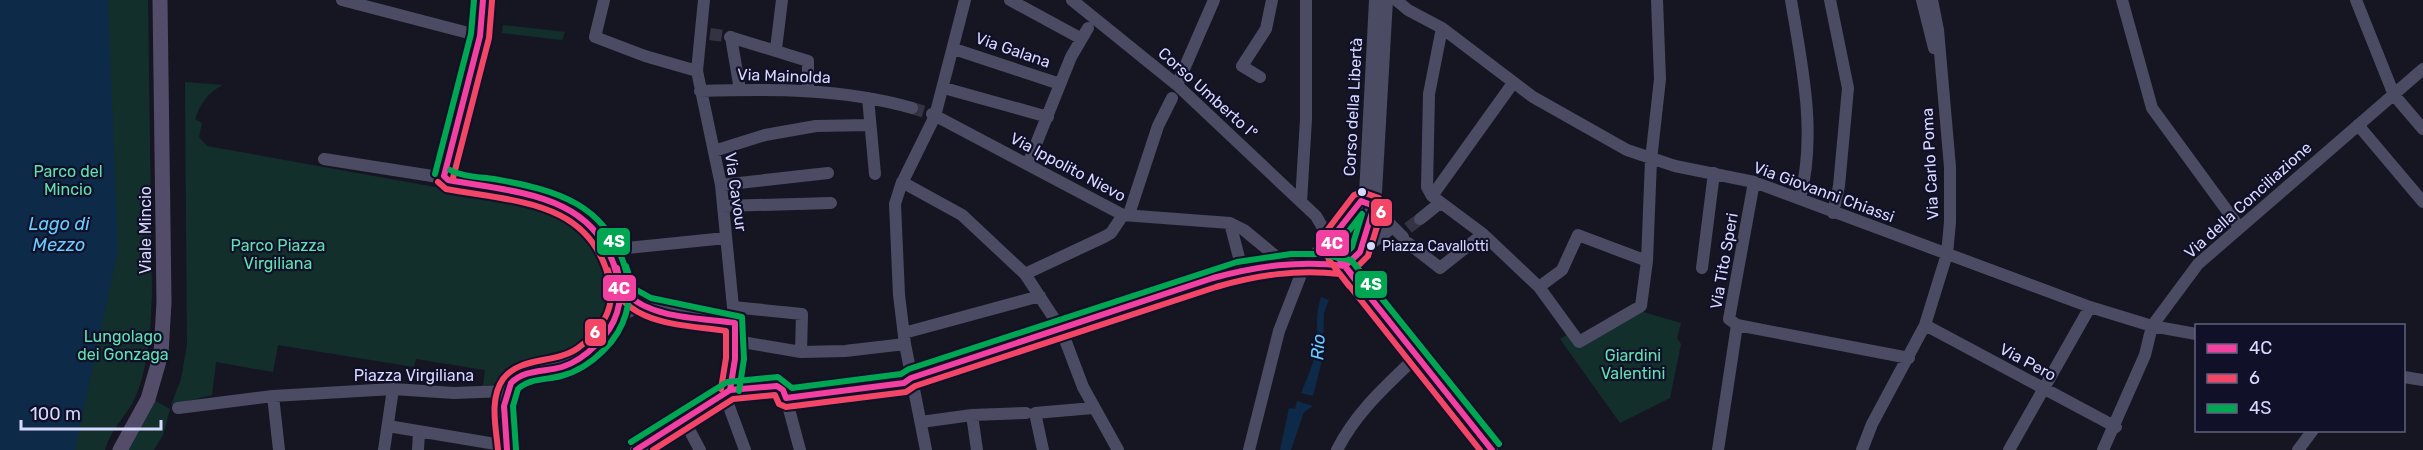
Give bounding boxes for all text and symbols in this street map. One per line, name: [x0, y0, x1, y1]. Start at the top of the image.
street label: Via Galana: [973, 28, 1053, 72]
street label: Corso della Libertà: [1340, 37, 1366, 177]
street label: Corso Umberto I°: [1154, 43, 1262, 143]
street label: Via Mainolda: [737, 65, 831, 87]
street label: Via Carlo Poma: [1918, 108, 1942, 220]
street label: Via Ippolito Nievo: [1007, 129, 1129, 205]
street label: Via della Conciliazione: [2180, 138, 2316, 262]
street label: Via Cavour: [721, 151, 751, 233]
street label: Via Giovanni Chiassi: [1751, 158, 1897, 226]
park label: Parco del Mincio: [33, 162, 103, 199]
street label: Viale Mincio: [136, 186, 155, 274]
unlabelled marker: [1356, 186, 1368, 198]
line badge: 6: [1370, 198, 1393, 227]
text: 6: [1376, 203, 1386, 222]
street label: Via Tito Speri: [1706, 211, 1742, 311]
water label: Lago di Mezzo: [28, 213, 90, 256]
line badge: 4S: [596, 227, 631, 256]
line badge: 4C: [1315, 229, 1350, 257]
text: 4S: [603, 232, 625, 251]
text: 4C: [1321, 234, 1343, 253]
park label: Parco Piazza Virgiliana: [231, 236, 325, 273]
place label: Piazza Cavallotti: [1382, 238, 1489, 255]
marker: Piazza Cavallotti: [1365, 240, 1377, 252]
line badge: 4S: [1354, 270, 1388, 299]
line badge: 4C: [602, 274, 637, 302]
text: 4S: [1360, 275, 1382, 294]
text: 4C: [608, 279, 630, 298]
line badge: 6: [584, 318, 607, 347]
text: 6: [590, 323, 600, 342]
legend: [2195, 324, 2405, 432]
park label: Lungolago dei Gonzaga: [77, 327, 169, 364]
water label: Rio: [1306, 333, 1330, 361]
text: 4C: [2249, 337, 2272, 359]
street label: Via Pero: [1996, 339, 2060, 385]
park label: Giardini Valentini: [1601, 346, 1665, 383]
street label: Piazza Virgiliana: [354, 366, 474, 385]
text: 6: [2249, 367, 2260, 389]
scale bar: [21, 393, 160, 431]
text: 4S: [2249, 397, 2271, 419]
text: 100 m: [30, 403, 81, 425]

